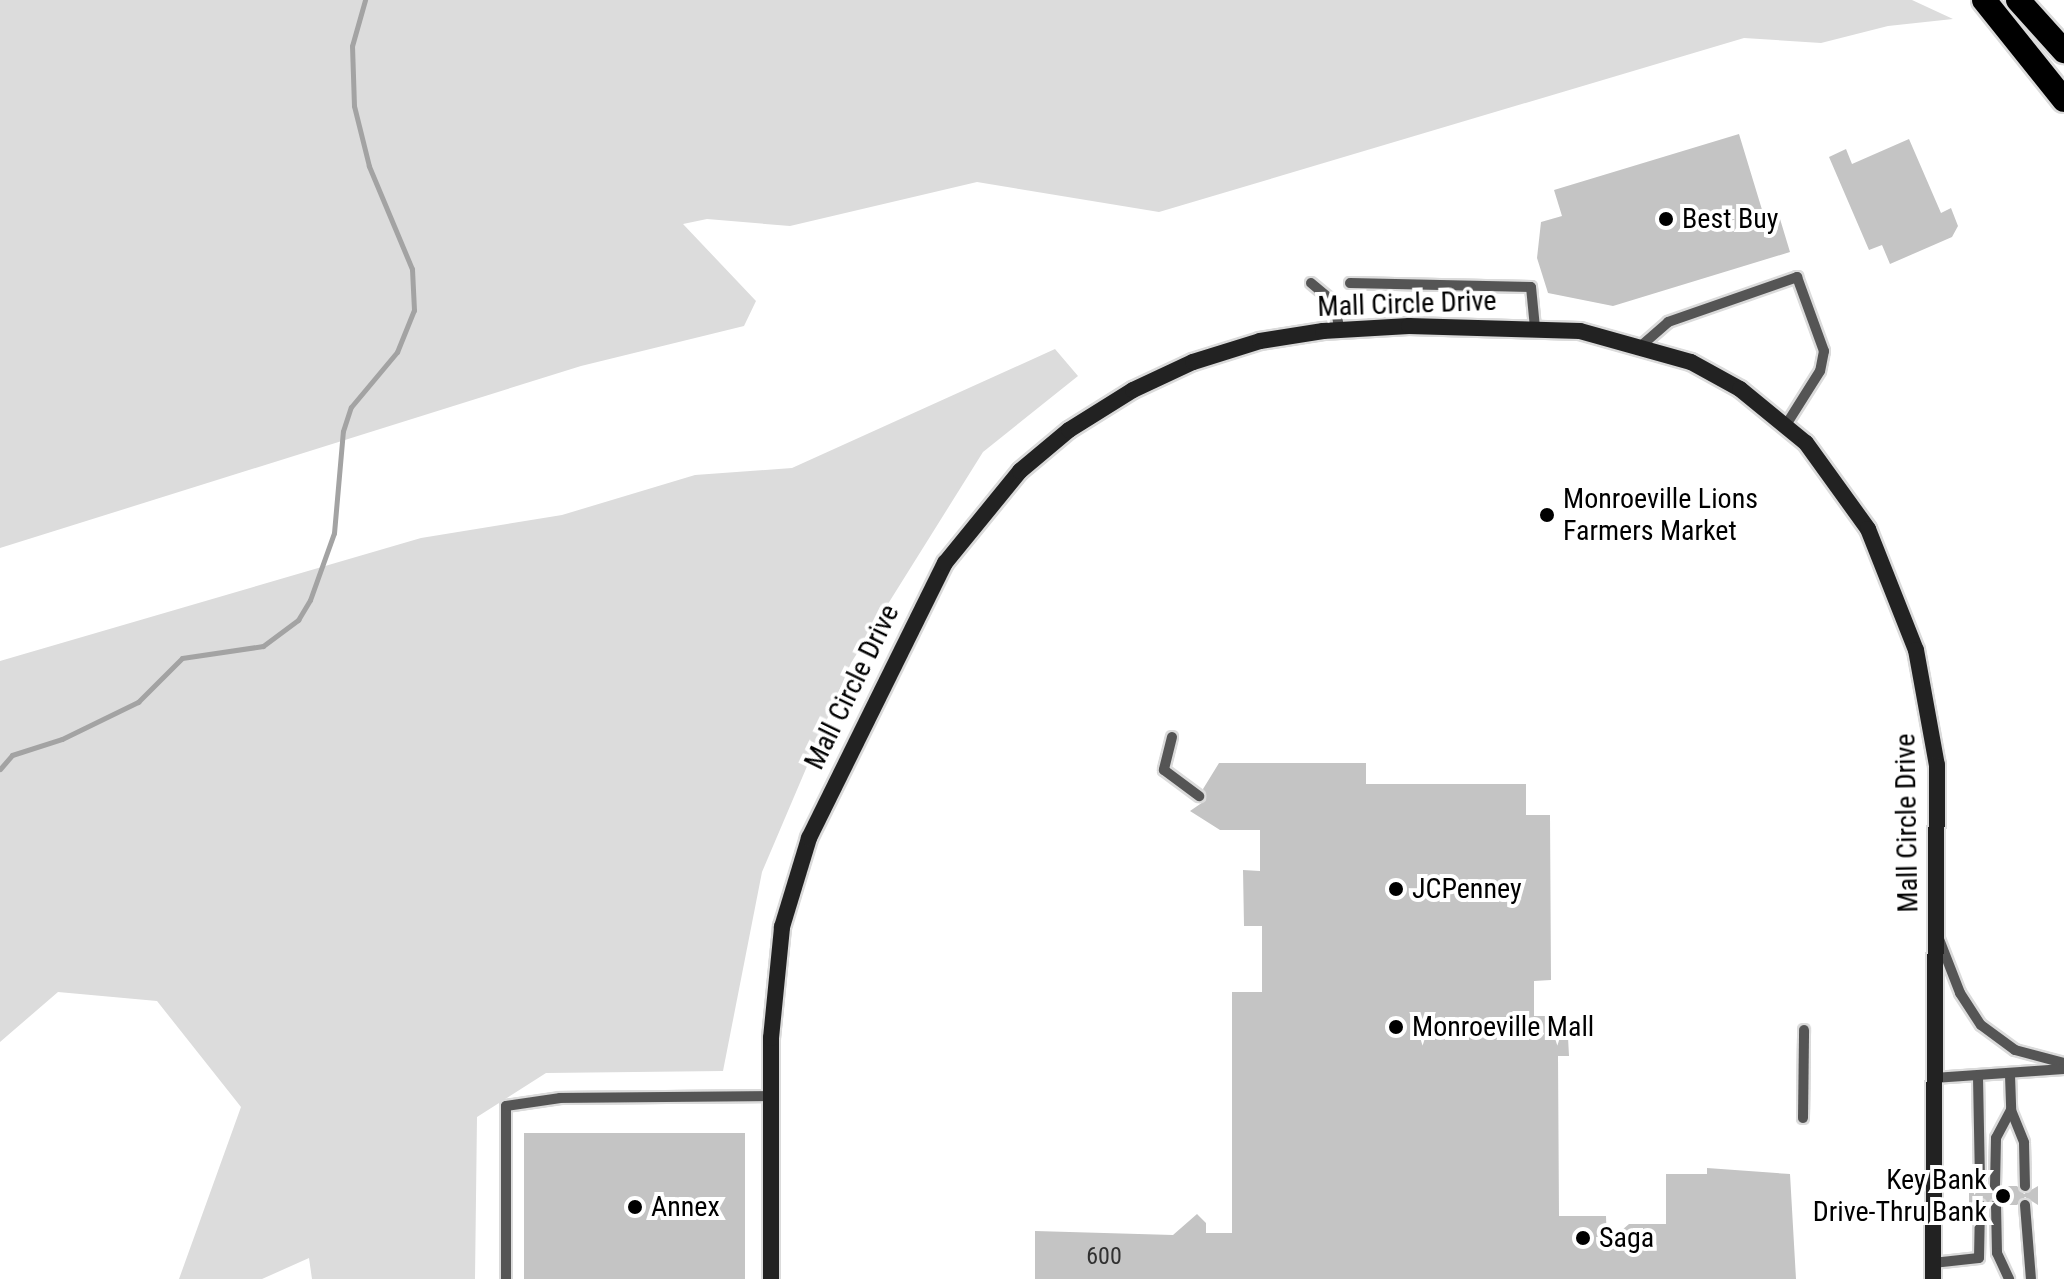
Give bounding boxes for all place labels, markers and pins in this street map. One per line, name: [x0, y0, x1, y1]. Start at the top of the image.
place label: Best Buy: [1682, 202, 1778, 236]
marker: Best Buy: [1657, 210, 1675, 228]
place label: Monroeville Lions Farmers Market: [1563, 482, 1758, 548]
marker: Monroeville Lions Farmers Market: [1538, 506, 1556, 524]
place label: JCPenney: [1412, 872, 1522, 906]
marker: JCPenney: [1387, 880, 1405, 898]
place label: Monroeville Mall: [1412, 1010, 1594, 1044]
marker: Monroeville Mall: [1387, 1018, 1405, 1036]
place label: Key Bank Drive-Thru Bank: [1813, 1163, 1987, 1229]
marker: Key Bank Drive-Thru Bank: [1994, 1187, 2012, 1205]
place label: Annex: [651, 1190, 720, 1224]
marker: Annex: [626, 1198, 644, 1216]
place label: Saga: [1599, 1221, 1654, 1255]
marker: Saga: [1574, 1229, 1592, 1247]

